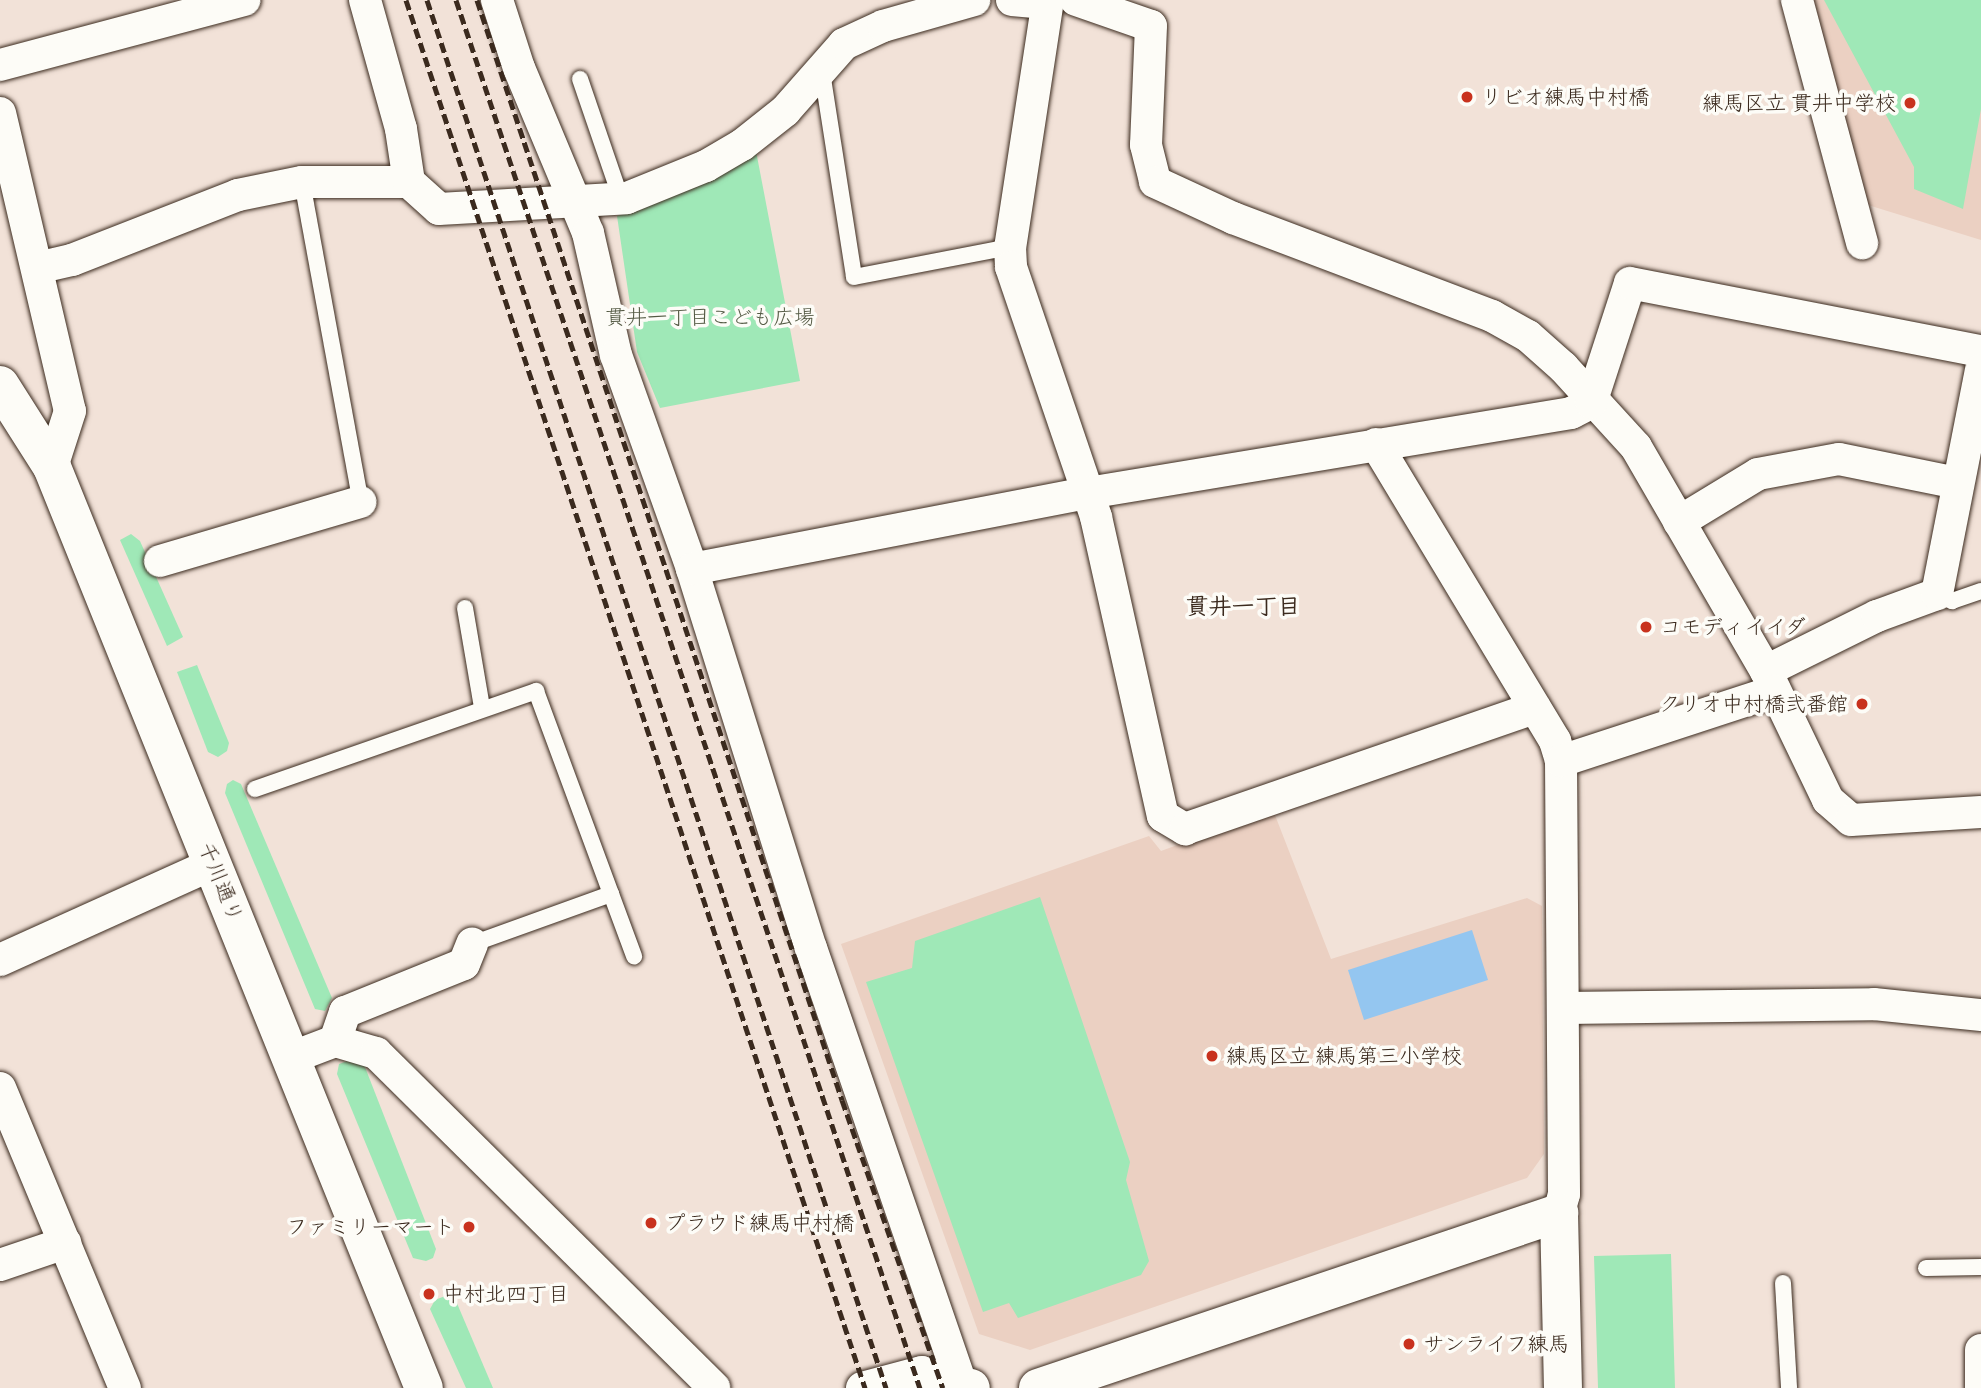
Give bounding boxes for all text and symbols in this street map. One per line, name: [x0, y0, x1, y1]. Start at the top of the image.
place label: リビオ練馬中村橋: [1481, 84, 1649, 110]
marker: リビオ練馬中村橋: [1459, 89, 1475, 105]
place label: 練馬区立 貫井中学校: [1702, 90, 1896, 116]
marker: 練馬区立 貫井中学校: [1902, 95, 1918, 111]
park label: 貫井一丁目こども広場: [605, 304, 815, 330]
district label: 貫井一丁目: [1186, 592, 1300, 620]
place label: コモディイイダ: [1660, 614, 1807, 640]
marker: コモディイイダ: [1638, 619, 1654, 635]
place label: クリオ中村橋弐番館: [1659, 691, 1848, 717]
marker: クリオ中村橋弐番館: [1854, 696, 1870, 712]
street label: 千川通り: [194, 838, 248, 926]
place label: 練馬区立 練馬第三小学校: [1226, 1043, 1462, 1069]
marker: 練馬区立 練馬第三小学校: [1204, 1048, 1220, 1064]
place label: プラウド練馬中村橋: [665, 1210, 854, 1236]
place label: ファミリーマート: [287, 1214, 455, 1240]
marker: プラウド練馬中村橋: [643, 1215, 659, 1231]
marker: ファミリーマート: [461, 1219, 477, 1235]
place label: 中村北四丁目: [443, 1281, 569, 1307]
marker: 中村北四丁目: [421, 1286, 437, 1302]
place label: サンライフ練馬: [1423, 1331, 1570, 1357]
marker: サンライフ練馬: [1401, 1336, 1417, 1352]

